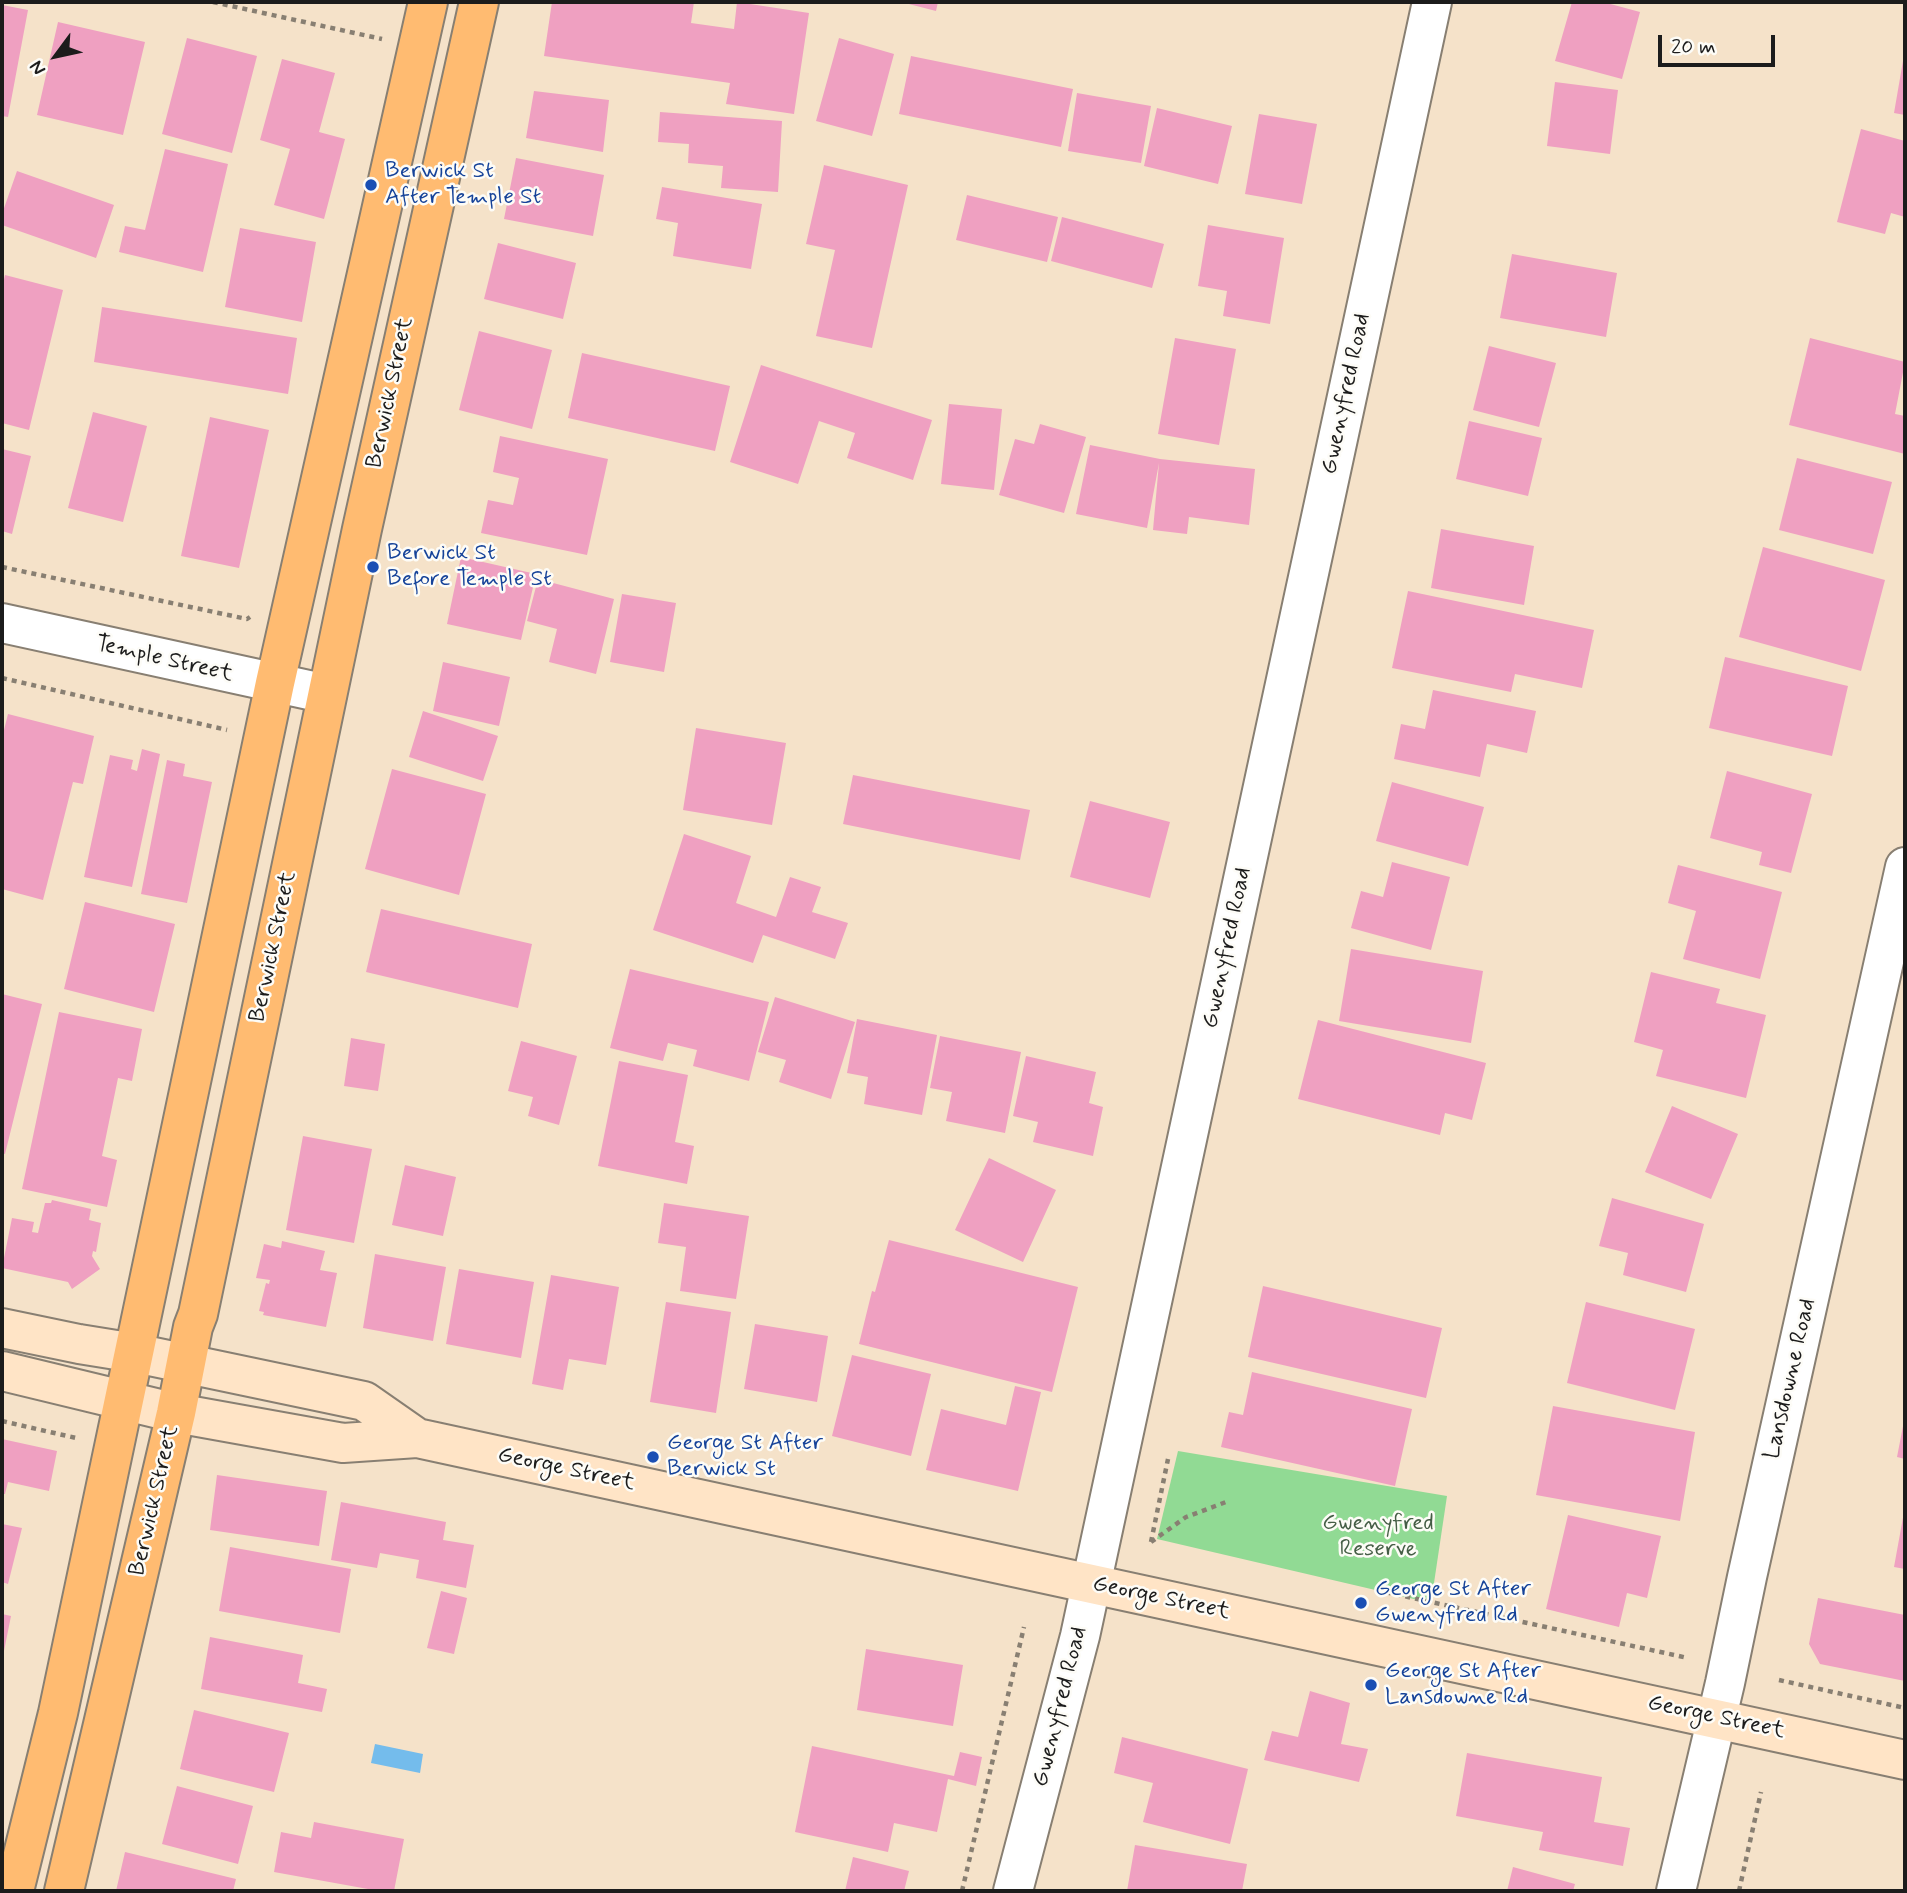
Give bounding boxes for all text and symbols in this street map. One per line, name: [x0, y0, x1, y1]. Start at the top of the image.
north arrow: [21, 21, 91, 91]
scale bar: [1662, 21, 1779, 65]
text: 20 m: [1671, 33, 1716, 61]
text: N: [24, 56, 52, 80]
place label: Berwick St After Temple St: [385, 158, 541, 212]
marker: Berwick St After Temple St: [363, 177, 379, 193]
street label: Gwenyfred Road: [1316, 311, 1378, 477]
street label: Berwick Street: [362, 315, 420, 471]
place label: Berwick St Before Temple St: [387, 540, 552, 594]
marker: Berwick St Before Temple St: [365, 559, 381, 575]
street label: Temple Street: [93, 631, 235, 689]
street label: Gwenyfred Road: [1197, 865, 1259, 1031]
street label: Berwick Street: [245, 869, 303, 1025]
street label: Lansdowne Road: [1759, 1296, 1823, 1462]
street label: Berwick Street: [124, 1423, 186, 1579]
place label: George St After Berwick St: [667, 1430, 823, 1484]
street label: George Street: [495, 1442, 637, 1498]
marker: George St After Berwick St: [645, 1449, 661, 1465]
park label: Gwenyfred Reserve: [1322, 1510, 1434, 1564]
street label: George Street: [1090, 1571, 1232, 1627]
place label: George St After Gwenyfred Rd: [1375, 1576, 1531, 1630]
marker: George St After Gwenyfred Rd: [1353, 1595, 1369, 1611]
street label: Gwenyfred Road: [1028, 1624, 1094, 1790]
place label: George St After Lansdowne Rd: [1385, 1658, 1541, 1712]
marker: George St After Lansdowne Rd: [1363, 1677, 1379, 1693]
street label: George Street: [1645, 1690, 1787, 1746]

